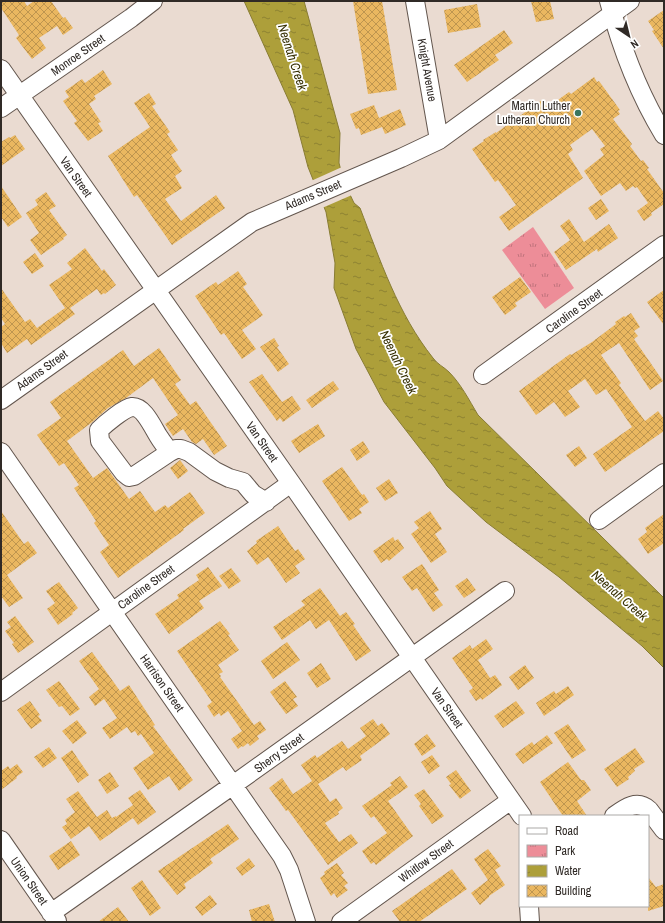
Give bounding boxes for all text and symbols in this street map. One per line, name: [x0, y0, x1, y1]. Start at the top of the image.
north arrow: [609, 16, 649, 56]
water label: Neenah Creek: [274, 22, 311, 93]
street label: Monroe Street: [48, 30, 108, 79]
street label: Knight Avenue: [414, 37, 440, 103]
text: N: [628, 37, 641, 52]
place label: Martin Luther Lutheran Church: [497, 98, 571, 128]
marker: Martin Luther Lutheran Church: [573, 108, 583, 118]
street label: Van Street: [56, 154, 96, 201]
street label: Adams Street: [282, 176, 344, 214]
street label: Caroline Street: [543, 285, 606, 337]
water label: Neenah Creek: [376, 328, 422, 397]
street label: Adams Street: [12, 346, 71, 395]
street label: Van Street: [242, 419, 282, 466]
street label: Caroline Street: [115, 561, 178, 613]
water label: Neenah Creek: [588, 566, 652, 625]
street label: Harrison Street: [136, 651, 188, 715]
street label: Van Street: [427, 685, 467, 732]
street label: Sherry Street: [251, 729, 307, 777]
legend: [519, 815, 649, 907]
text: Road: [555, 823, 579, 839]
street label: Whitlow Street: [395, 836, 457, 886]
text: Park: [555, 843, 575, 859]
street label: Union Street: [7, 854, 52, 908]
text: Water: [555, 863, 582, 879]
text: Building: [555, 883, 592, 899]

